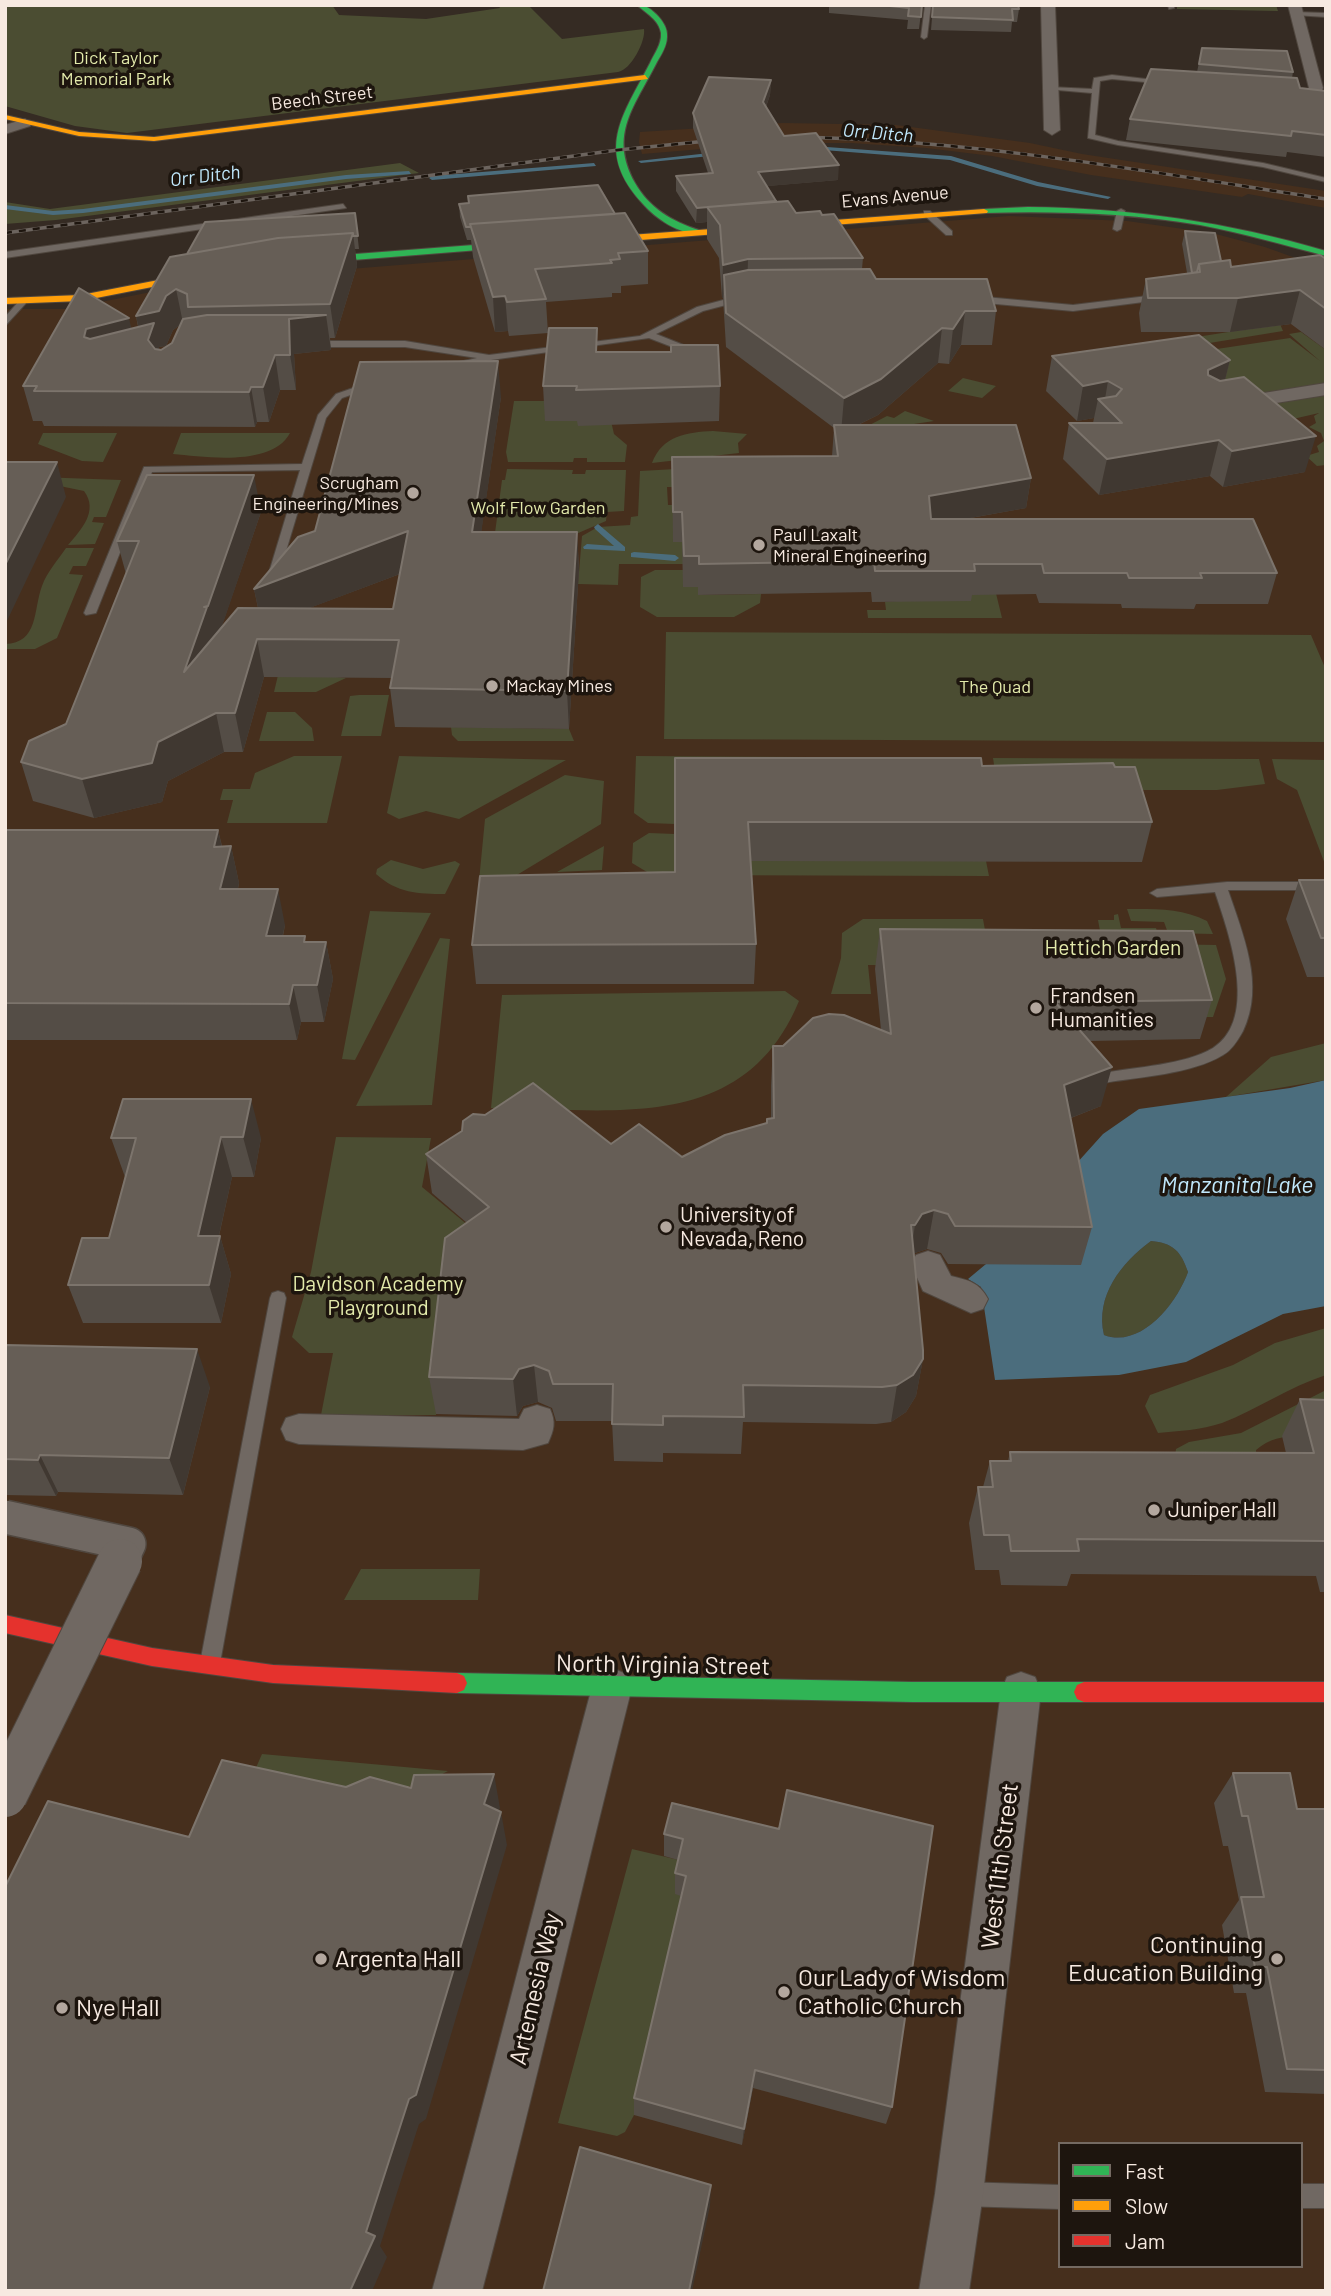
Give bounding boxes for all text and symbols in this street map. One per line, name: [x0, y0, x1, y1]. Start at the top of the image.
park label: Dick Taylor Memorial Park: [61, 47, 171, 90]
street label: Beech Street: [270, 81, 374, 115]
water label: Orr Ditch: [842, 119, 914, 147]
water label: Orr Ditch: [169, 160, 241, 192]
street label: Evans Avenue: [840, 182, 950, 212]
place label: Scrugham Engineering/Mines: [253, 472, 399, 514]
marker: Scrugham Engineering/Mines: [405, 485, 421, 501]
park label: Wolf Flow Garden: [471, 497, 605, 519]
place label: Paul Laxalt Mineral Engineering: [773, 524, 927, 566]
marker: Paul Laxalt Mineral Engineering: [751, 537, 767, 553]
place label: Mackay Mines: [506, 675, 612, 697]
park label: The Quad: [959, 676, 1031, 698]
marker: Mackay Mines: [484, 678, 500, 694]
park label: Hettich Garden: [1045, 935, 1181, 961]
place label: Frandsen Humanities: [1050, 983, 1154, 1033]
marker: Frandsen Humanities: [1028, 1000, 1044, 1016]
water label: Manzanita Lake: [1161, 1171, 1313, 1199]
place label: University of Nevada, Reno: [680, 1202, 804, 1252]
marker: University of Nevada, Reno: [658, 1219, 674, 1235]
park label: Davidson Academy Playground: [293, 1271, 463, 1321]
place label: Juniper Hall: [1168, 1497, 1277, 1523]
marker: Juniper Hall: [1146, 1502, 1162, 1518]
street label: North Virginia Street: [556, 1649, 770, 1681]
street label: West 11th Street: [976, 1782, 1024, 1950]
street label: Artemesia Way: [504, 1910, 566, 2068]
place label: Continuing Education Building: [1068, 1931, 1263, 1987]
place label: Argenta Hall: [335, 1945, 461, 1973]
marker: Argenta Hall: [313, 1951, 329, 1967]
marker: Continuing Education Building: [1269, 1951, 1285, 1967]
place label: Our Lady of Wisdom Catholic Church: [798, 1964, 1005, 2020]
marker: Our Lady of Wisdom Catholic Church: [776, 1984, 792, 2000]
place label: Nye Hall: [76, 1994, 159, 2022]
marker: Nye Hall: [54, 2000, 70, 2016]
legend: [1058, 2142, 1303, 2268]
text: Fast: [1125, 2158, 1165, 2183]
text: Slow: [1125, 2193, 1168, 2218]
text: Jam: [1125, 2228, 1165, 2253]

